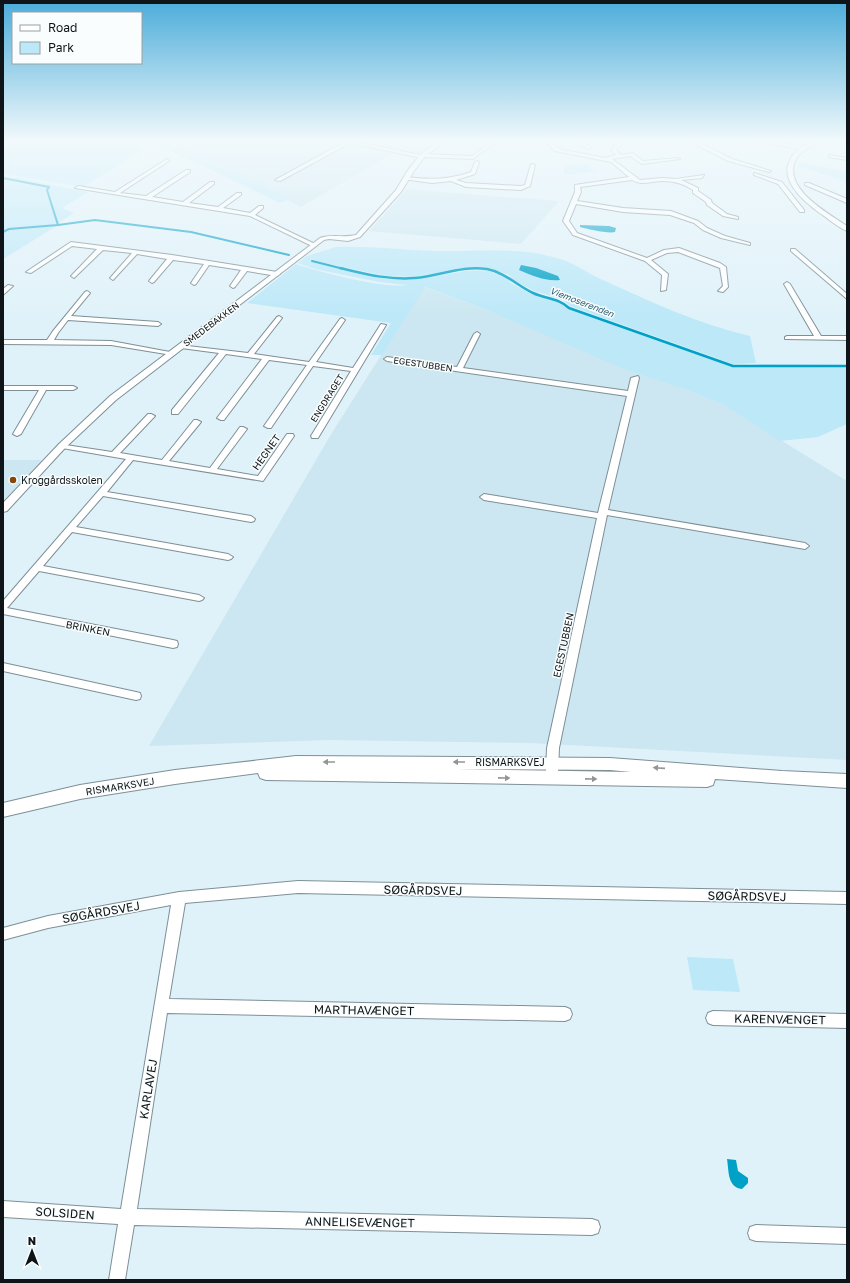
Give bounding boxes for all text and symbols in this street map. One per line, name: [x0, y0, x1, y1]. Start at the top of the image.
legend: [12, 12, 142, 64]
text: Road: [48, 20, 77, 35]
text: Park: [48, 40, 74, 55]
water label: Viemoserenden: [549, 285, 616, 319]
street label: SMEDEBAKKEN: [181, 299, 241, 349]
street label: EGESTUBBEN: [393, 354, 453, 374]
street label: ENGDRAGET: [308, 372, 346, 424]
street label: HEGNET: [249, 432, 283, 472]
place label: Kroggårdsskolen: [21, 474, 103, 486]
marker: Kroggårdsskolen: [8, 475, 18, 485]
street label: EGESTUBBEN: [550, 611, 576, 679]
street label: BRINKEN: [65, 618, 111, 638]
street label: RISMARKSVEJ: [475, 756, 545, 768]
one-way arrow: [322, 759, 335, 765]
one-way arrow: [452, 759, 465, 765]
one-way arrow: [653, 765, 665, 772]
street label: RISMARKSVEJ: [85, 775, 155, 797]
one-way arrow: [498, 775, 511, 781]
one-way arrow: [585, 776, 598, 782]
street label: SØGÅRDSVEJ: [383, 882, 463, 898]
street label: SØGÅRDSVEJ: [707, 888, 787, 904]
street label: SØGÅRDSVEJ: [61, 898, 141, 926]
street label: MARTHAVÆNGET: [314, 1002, 415, 1018]
street label: KARENVÆNGET: [734, 1011, 826, 1027]
street label: KARLAVEJ: [136, 1058, 160, 1120]
street label: SOLSIDEN: [35, 1203, 95, 1223]
street label: ANNELISEVÆNGET: [305, 1214, 416, 1230]
north arrow: [12, 1231, 52, 1271]
text: N: [28, 1234, 36, 1247]

